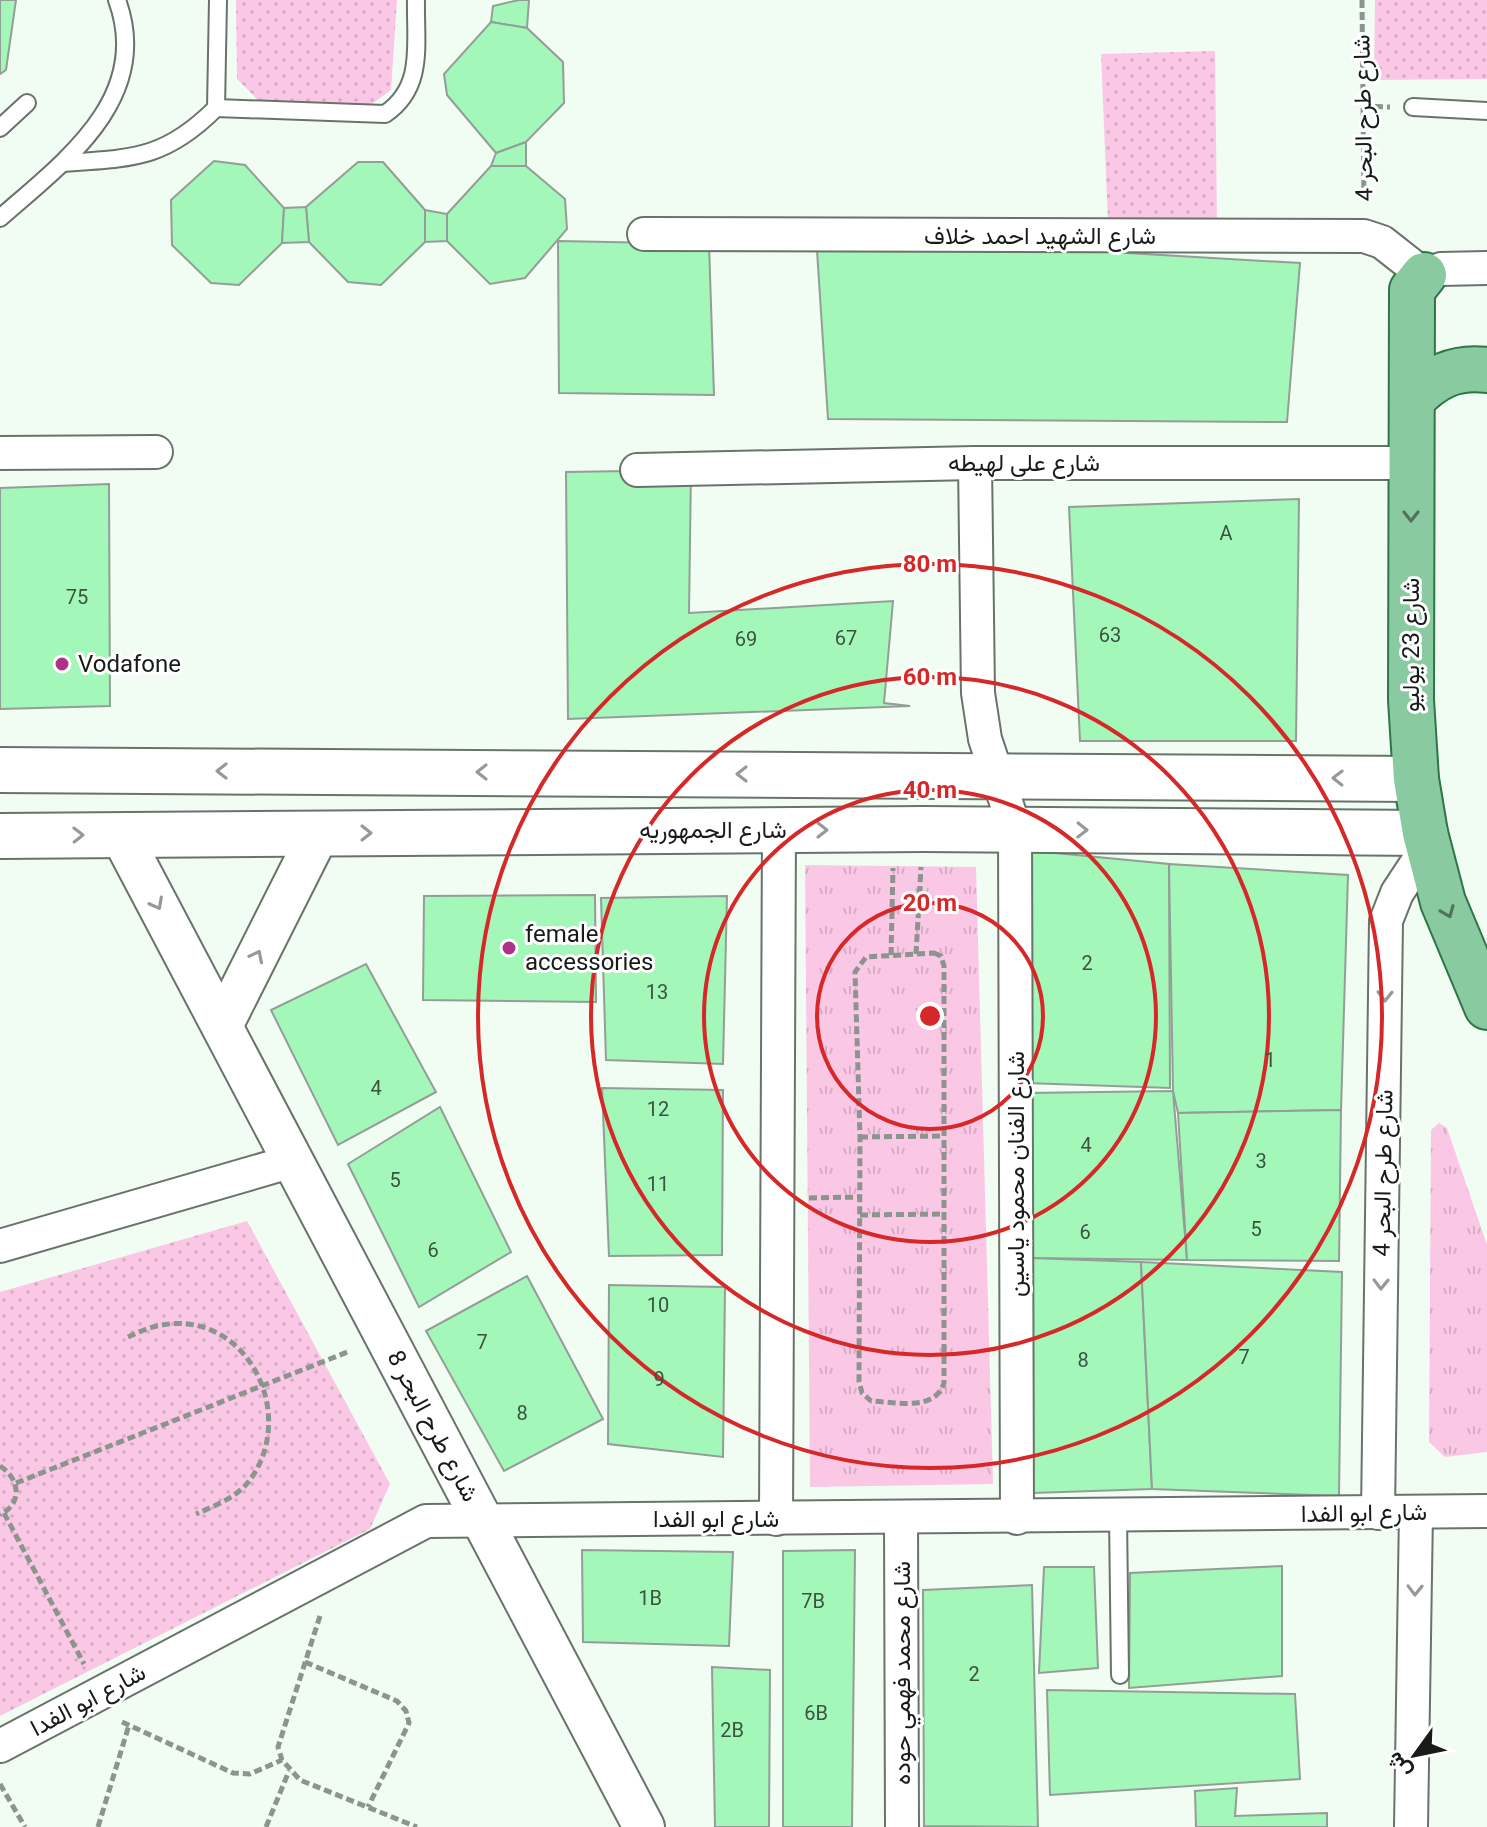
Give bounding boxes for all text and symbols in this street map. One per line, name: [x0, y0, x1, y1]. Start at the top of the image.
street label: شارع طرح البحر 4: [1348, 34, 1380, 202]
street label: شارع الشهيد احمد خلاف: [924, 222, 1156, 252]
street label: شارع على لهيطه: [948, 449, 1100, 479]
one-way arrow: [1402, 510, 1420, 523]
house number: A: [1219, 521, 1233, 545]
text: 80 m: [903, 550, 957, 578]
street label: شارع 23 يوليو: [1397, 578, 1427, 712]
house number: 75: [66, 585, 88, 609]
house number: 63: [1099, 623, 1121, 647]
house number: 67: [835, 626, 857, 650]
house number: 69: [735, 627, 757, 651]
place label: Vodafone: [78, 650, 181, 678]
marker: Vodafone: [53, 655, 71, 673]
text: 60 m: [903, 663, 957, 691]
one-way arrow: [215, 762, 228, 780]
one-way arrow: [475, 763, 488, 781]
one-way arrow: [735, 765, 748, 783]
one-way arrow: [1331, 769, 1344, 787]
text: 40 m: [903, 776, 957, 804]
street label: شارع الجمهوريه: [639, 816, 787, 846]
one-way arrow: [816, 821, 829, 838]
one-way arrow: [1076, 821, 1089, 839]
one-way arrow: [360, 824, 373, 842]
one-way arrow: [72, 826, 85, 844]
text: 20 m: [903, 889, 957, 917]
one-way arrow: [148, 895, 163, 910]
one-way arrow: [1438, 904, 1455, 918]
place label: female accessories: [525, 920, 653, 976]
marker: female accessories: [500, 939, 518, 957]
one-way arrow: [247, 950, 263, 965]
house number: 2: [1081, 951, 1093, 975]
house number: 13: [646, 980, 668, 1004]
one-way arrow: [1377, 990, 1394, 1003]
centre of rings: [916, 1002, 944, 1030]
house number: 1: [1264, 1048, 1276, 1072]
street label: شارع الفنان محمود ياسين: [1002, 1051, 1032, 1297]
house number: 4: [370, 1076, 382, 1100]
street label: شارع طرح البحر 4: [1368, 1089, 1400, 1257]
house number: 12: [647, 1097, 669, 1121]
house number: 4: [1080, 1133, 1092, 1157]
house number: 3: [1255, 1149, 1267, 1173]
house number: 5: [389, 1168, 401, 1192]
house number: 11: [647, 1172, 669, 1196]
house number: 5: [1250, 1217, 1262, 1241]
house number: 6: [1079, 1220, 1091, 1244]
house number: 6: [427, 1238, 439, 1262]
one-way arrow: [1372, 1278, 1390, 1291]
house number: 10: [647, 1293, 669, 1317]
house number: 7: [476, 1330, 488, 1354]
house number: 7: [1238, 1345, 1250, 1369]
street label: شارع طرح البحر 8: [380, 1346, 485, 1507]
house number: 8: [1077, 1348, 1089, 1372]
house number: 9: [653, 1367, 665, 1391]
house number: 8: [516, 1401, 528, 1425]
street label: شارع ابو الفدا: [1301, 1498, 1427, 1530]
street label: شارع ابو الفدا: [653, 1505, 779, 1535]
street label: شارع محمد فهمي حوده: [888, 1561, 921, 1785]
one-way arrow: [1406, 1584, 1424, 1597]
house number: 1B: [638, 1586, 662, 1610]
house number: 7B: [801, 1589, 825, 1613]
street label: شارع ابو الفدا: [26, 1658, 151, 1744]
house number: 2: [968, 1662, 980, 1686]
house number: 6B: [804, 1701, 828, 1725]
north arrow: [1375, 1715, 1455, 1795]
house number: 2B: [720, 1718, 744, 1742]
text: ش: [1381, 1747, 1417, 1784]

